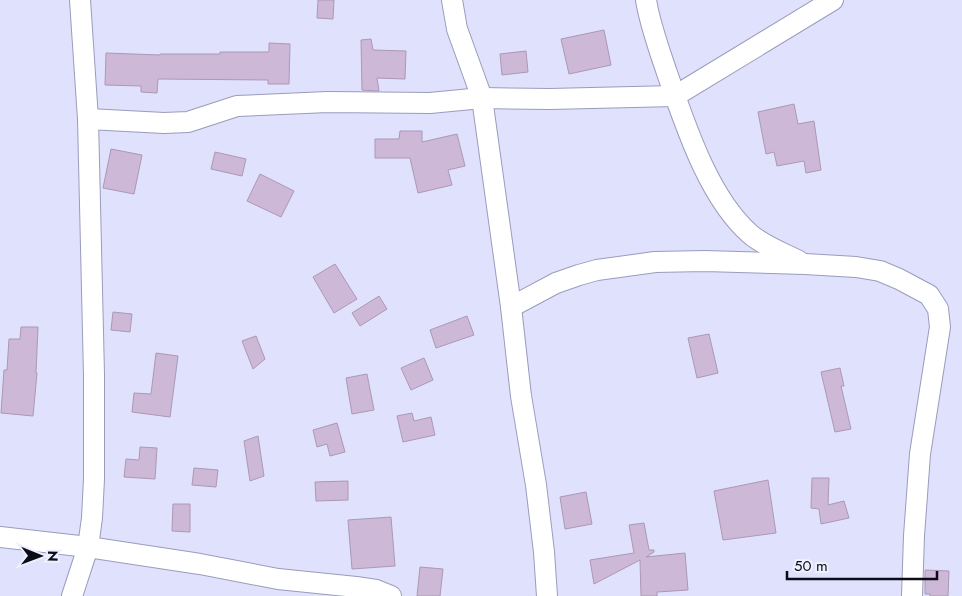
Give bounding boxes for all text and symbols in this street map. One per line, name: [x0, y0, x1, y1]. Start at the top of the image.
north arrow: [15, 531, 65, 581]
scale bar: [787, 548, 937, 580]
text: N: [43, 550, 63, 562]
text: 50 m: [794, 555, 828, 577]

